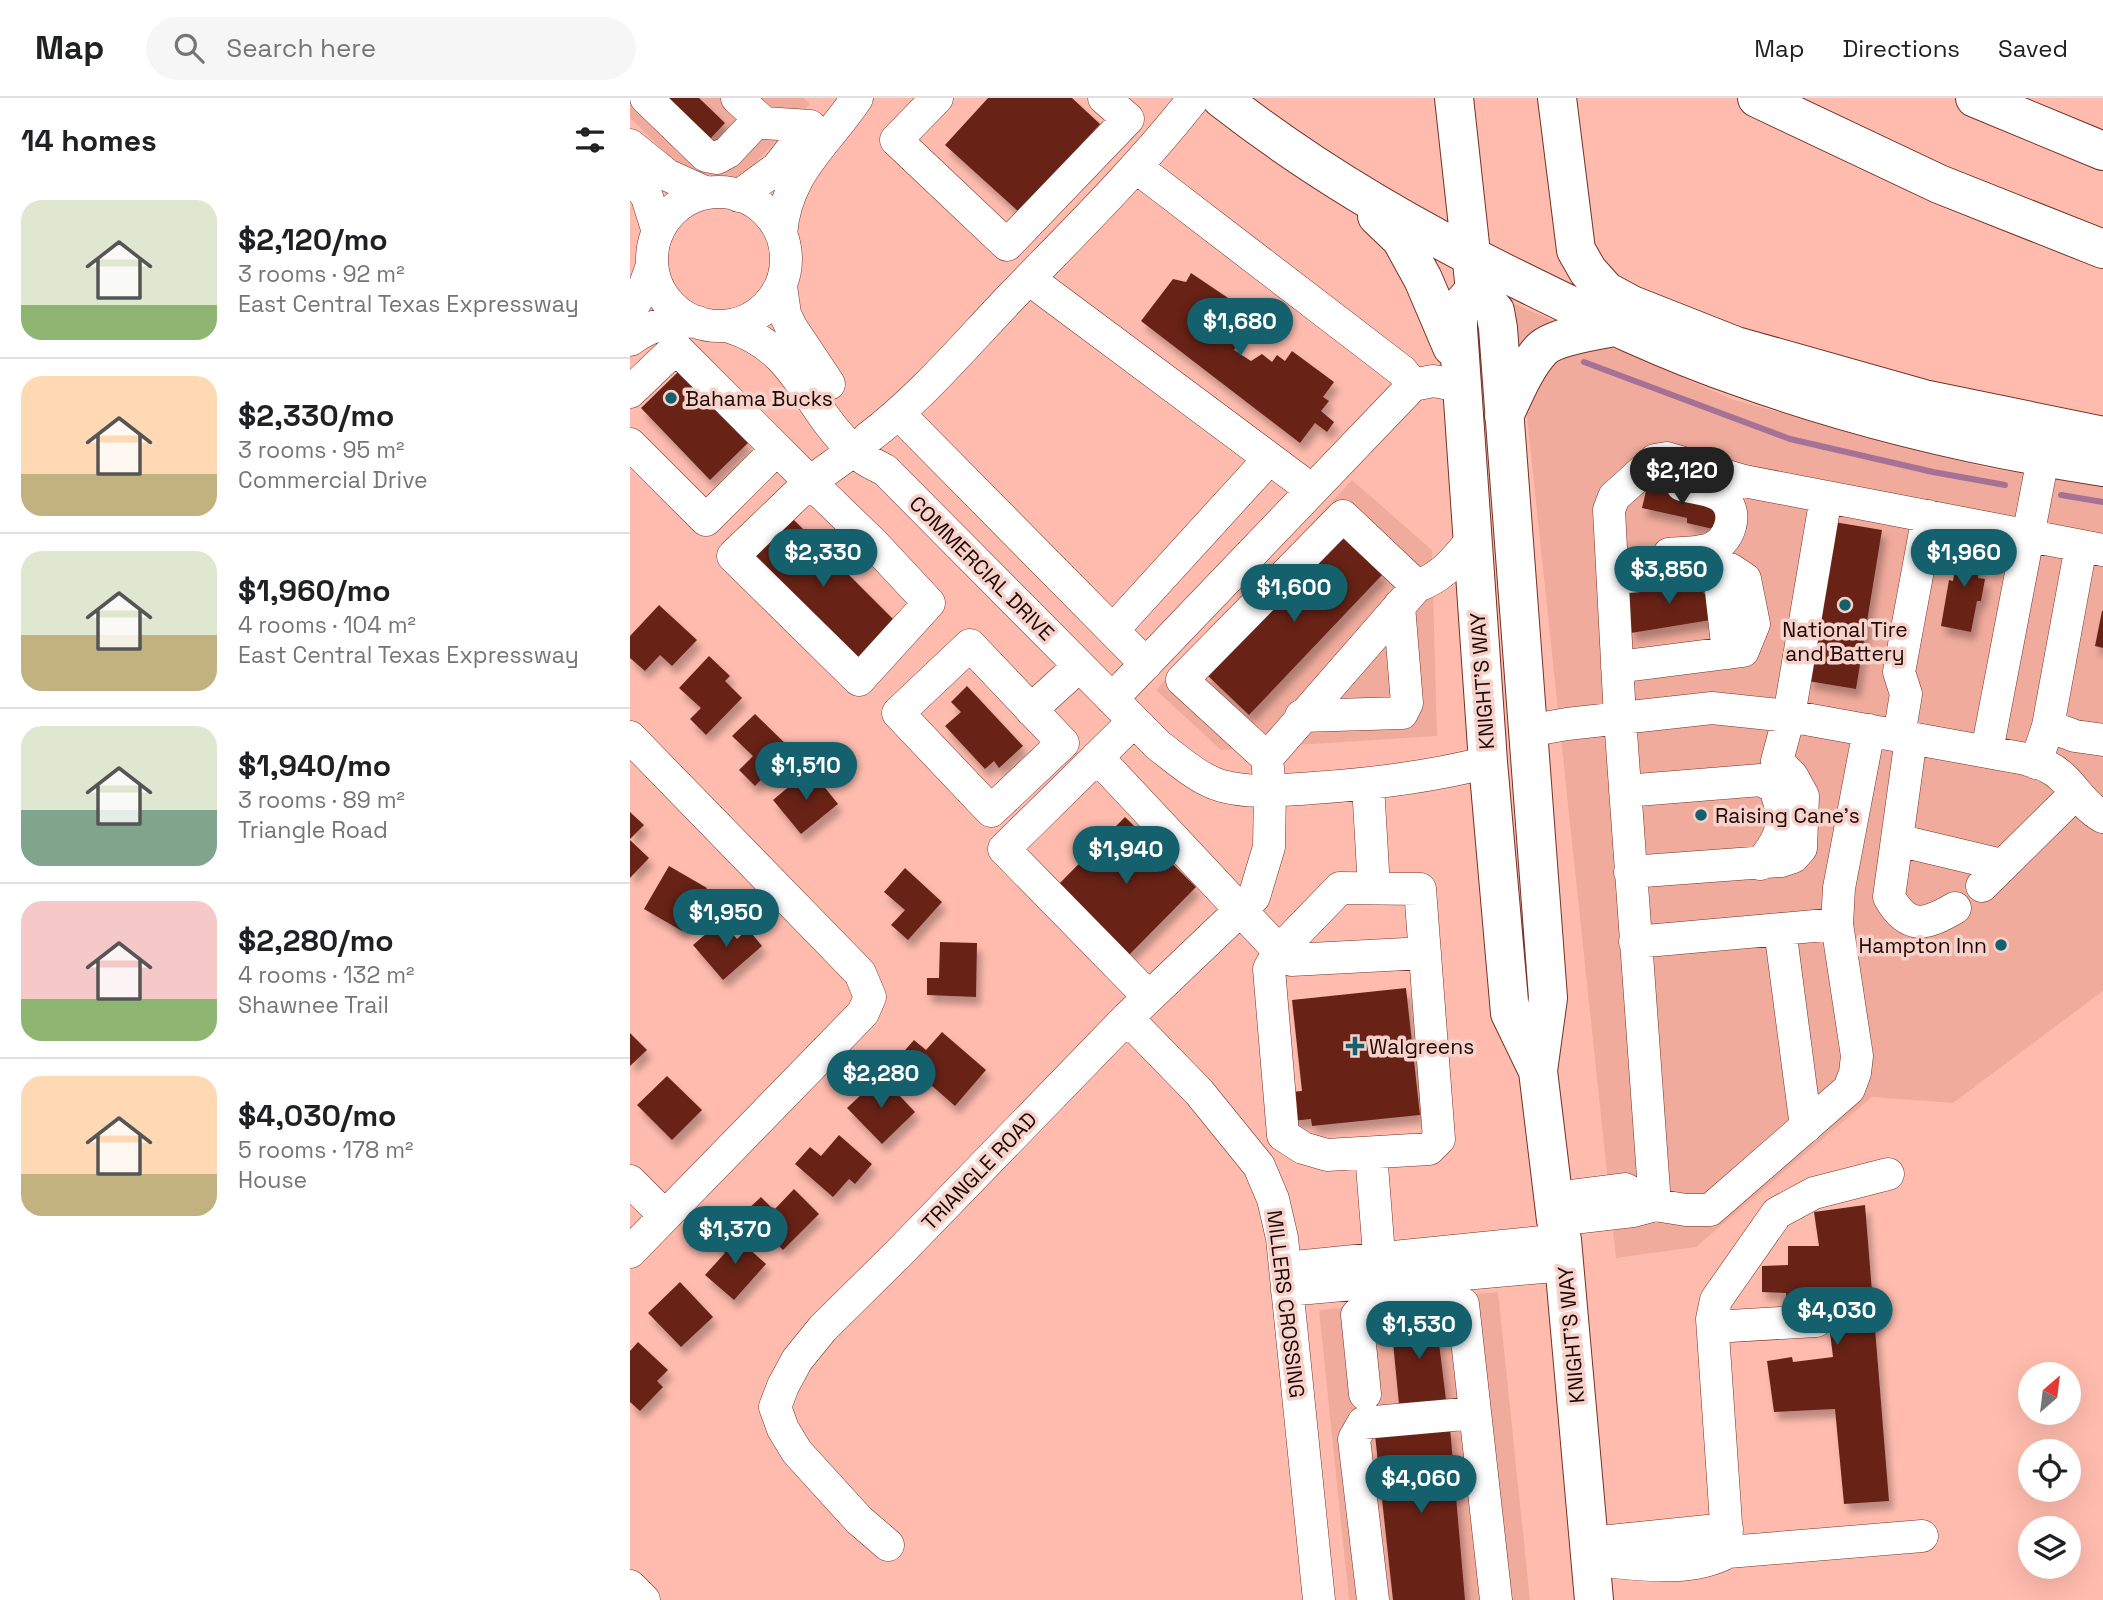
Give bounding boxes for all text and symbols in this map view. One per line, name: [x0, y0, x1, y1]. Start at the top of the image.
search box: [146, 17, 636, 80]
text: Map: [35, 27, 104, 69]
icon: search: [170, 29, 208, 67]
text: Search here: [226, 31, 376, 65]
text: Map: [1754, 33, 1804, 64]
text: Directions: [1842, 33, 1960, 64]
text: Saved: [1998, 33, 2068, 64]
text: 14 homes: [21, 121, 157, 160]
icon: filters: [571, 121, 609, 159]
text: $2,120/mo: [238, 220, 388, 259]
icon: home: [77, 228, 161, 312]
text: 3 rooms · 92 m²: [238, 259, 405, 289]
text: East Central Texas Expressway: [238, 289, 579, 319]
pin: $1,680: [1183, 299, 1297, 358]
text: $1,680: [1203, 306, 1277, 336]
place label: Bahama Bucks: [685, 385, 833, 412]
marker: Bahama Bucks: [663, 390, 679, 406]
text: $2,330/mo: [238, 396, 394, 435]
icon: home: [77, 404, 161, 488]
text: 3 rooms · 95 m²: [238, 435, 404, 465]
pin: $2,120: [1625, 448, 1739, 507]
text: $2,120: [1646, 455, 1718, 485]
text: Commercial Drive: [238, 465, 428, 495]
street label: COMMERCIAL DRIVE: [904, 490, 1060, 646]
pin: $2,330: [766, 530, 880, 589]
pin: $1,960: [1907, 530, 2021, 589]
text: $2,330: [784, 537, 862, 567]
text: $1,960: [1927, 537, 2001, 567]
pin: $3,850: [1612, 546, 1726, 606]
text: $3,850: [1630, 554, 1708, 584]
pin: $1,600: [1237, 564, 1351, 624]
text: $1,960/mo: [238, 571, 391, 610]
text: $1,600: [1257, 572, 1331, 602]
icon: home: [77, 579, 161, 663]
marker: National Tire and Battery: [1837, 597, 1853, 613]
text: 4 rooms · 104 m²: [238, 610, 416, 640]
street label: KNIGHT'S WAY: [1464, 611, 1500, 751]
place label: National Tire and Battery: [1782, 616, 1908, 667]
text: East Central Texas Expressway: [238, 640, 579, 670]
pin: $1,510: [749, 742, 863, 802]
text: $1,940/mo: [238, 746, 391, 785]
text: $1,510: [771, 750, 841, 780]
icon: home: [77, 754, 161, 838]
text: 3 rooms · 89 m²: [238, 785, 405, 815]
place label: Raising Cane's: [1715, 802, 1860, 829]
marker: Raising Cane's: [1693, 807, 1709, 823]
text: Triangle Road: [238, 815, 388, 845]
pin: $1,940: [1069, 826, 1183, 886]
text: $1,940: [1089, 834, 1163, 864]
pin: $1,950: [669, 890, 783, 949]
text: $1,950: [689, 897, 763, 927]
text: $2,280/mo: [238, 921, 394, 960]
icon: home: [77, 929, 161, 1013]
place label: Hampton Inn: [1859, 932, 1987, 959]
marker: Hampton Inn: [1993, 937, 2009, 953]
text: 4 rooms · 132 m²: [238, 960, 414, 990]
text: Shawnee Trail: [238, 990, 389, 1020]
place label: Walgreens: [1369, 1033, 1474, 1060]
marker: Walgreens: [1347, 1038, 1363, 1054]
pin: $2,280: [824, 1051, 938, 1110]
text: $2,280: [843, 1058, 919, 1088]
text: $4,030/mo: [238, 1096, 396, 1135]
icon: home: [77, 1104, 161, 1188]
street label: TRIANGLE ROAD: [916, 1106, 1042, 1236]
text: 5 rooms · 178 m²: [238, 1135, 413, 1165]
text: House: [238, 1165, 307, 1195]
pin: $1,370: [678, 1206, 792, 1266]
street label: MILLERS CROSSING: [1261, 1209, 1311, 1399]
text: $1,370: [699, 1214, 771, 1244]
street label: KNIGHT'S WAY: [1552, 1265, 1590, 1405]
pin: $4,030: [1780, 1288, 1894, 1347]
text: $4,030: [1798, 1295, 1876, 1325]
pin: $1,530: [1362, 1302, 1476, 1361]
text: $1,530: [1382, 1309, 1456, 1339]
north arrow: [2018, 1362, 2081, 1424]
map controls: [2018, 1362, 2081, 1579]
button: locate: [2018, 1439, 2081, 1502]
pin: $4,060: [1364, 1456, 1478, 1515]
text: $4,060: [1381, 1463, 1461, 1493]
button: layers: [2018, 1516, 2081, 1579]

